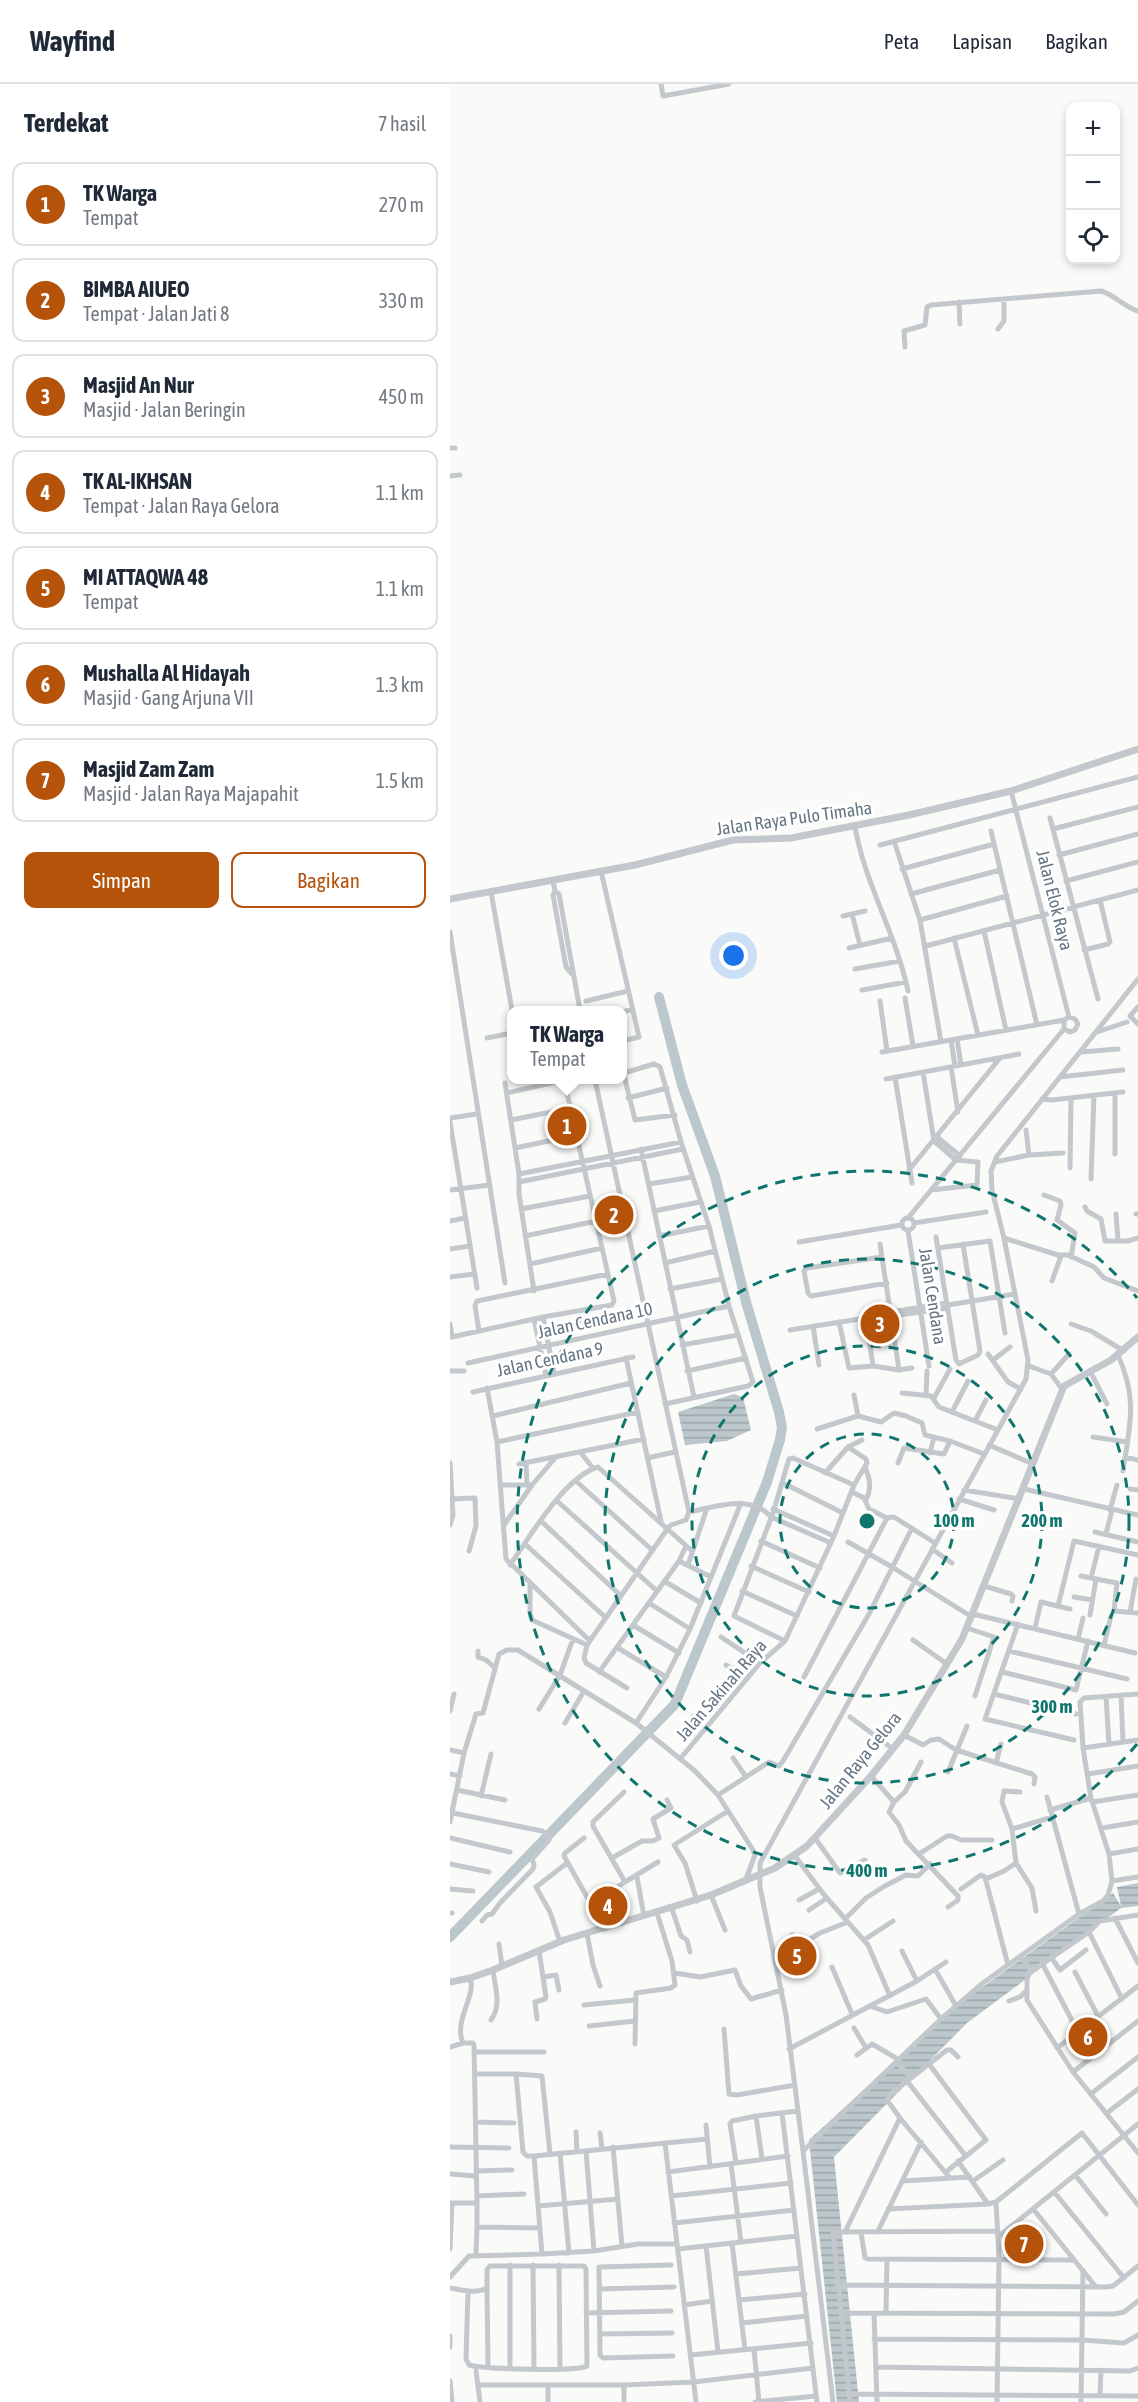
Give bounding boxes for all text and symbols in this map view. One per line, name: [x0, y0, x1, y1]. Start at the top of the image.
text: Wayfind: [30, 25, 115, 57]
text: Peta: [884, 29, 919, 53]
text: Lapisan: [952, 29, 1012, 53]
text: Bagikan: [1045, 29, 1108, 53]
map controls: [1066, 102, 1120, 264]
button: +: [1066, 102, 1120, 156]
text: Terdekat: [24, 108, 108, 138]
text: 7 hasil: [378, 112, 426, 135]
button: −: [1066, 156, 1120, 210]
text: TK Warga: [83, 180, 157, 206]
text: 1: [41, 193, 50, 216]
text: 270 m: [379, 193, 424, 216]
text: Tempat: [83, 206, 139, 229]
button: locate: [1066, 210, 1120, 264]
text: BIMBA AIUEO: [83, 276, 190, 302]
text: 2: [41, 289, 50, 312]
text: 330 m: [379, 289, 424, 312]
text: Tempat · Jalan Jati 8: [83, 302, 229, 325]
text: Masjid An Nur: [83, 372, 194, 398]
text: 3: [41, 385, 50, 408]
text: 450 m: [379, 385, 424, 408]
text: Masjid · Jalan Beringin: [83, 398, 246, 421]
text: TK AL-IKHSAN: [83, 468, 192, 494]
text: 4: [41, 481, 50, 504]
text: 1.1 km: [376, 481, 424, 504]
text: Tempat · Jalan Raya Gelora: [83, 494, 279, 517]
text: MI ATTAQWA 48: [83, 564, 208, 590]
text: 5: [41, 577, 50, 600]
text: 1.1 km: [376, 577, 424, 600]
text: Tempat: [83, 590, 139, 613]
text: Mushalla Al Hidayah: [83, 660, 250, 686]
text: 6: [41, 673, 50, 696]
text: 1.3 km: [376, 673, 424, 696]
text: Masjid · Gang Arjuna VII: [83, 686, 254, 709]
text: Masjid Zam Zam: [83, 756, 214, 782]
text: 7: [41, 769, 50, 792]
text: 1.5 km: [376, 769, 424, 792]
text: Masjid · Jalan Raya Majapahit: [83, 782, 299, 805]
street label: Jalan Raya Pulo Timaha: [715, 797, 873, 839]
street label: Jalan Elok Raya: [1032, 848, 1078, 952]
button: Simpan: [24, 852, 219, 908]
button: Bagikan: [231, 852, 426, 908]
your location: [719, 941, 748, 970]
popup: [507, 1006, 627, 1084]
text: TK Warga: [530, 1021, 604, 1047]
text: Tempat: [530, 1047, 586, 1070]
pin: 1: [548, 1104, 586, 1148]
pin: 2: [594, 1192, 634, 1238]
street label: Jalan Cendana: [915, 1246, 951, 1346]
street label: Jalan Cendana 10: [536, 1298, 654, 1342]
pin: 3: [860, 1302, 900, 1346]
street label: Jalan Cendana 9: [495, 1337, 605, 1381]
text: 100 m: [934, 1510, 974, 1531]
text: 200 m: [1022, 1510, 1062, 1531]
centre of rings: [857, 1511, 877, 1531]
street label: Jalan Sakinah Raya: [671, 1635, 771, 1745]
text: 300 m: [1032, 1696, 1072, 1717]
street label: Jalan Raya Gelora: [815, 1708, 905, 1812]
text: 400 m: [846, 1860, 887, 1881]
pin: 4: [588, 1884, 628, 1928]
pin: 5: [778, 1934, 816, 1978]
pin: 6: [1068, 2014, 1108, 2060]
pin: 7: [1004, 2222, 1044, 2266]

